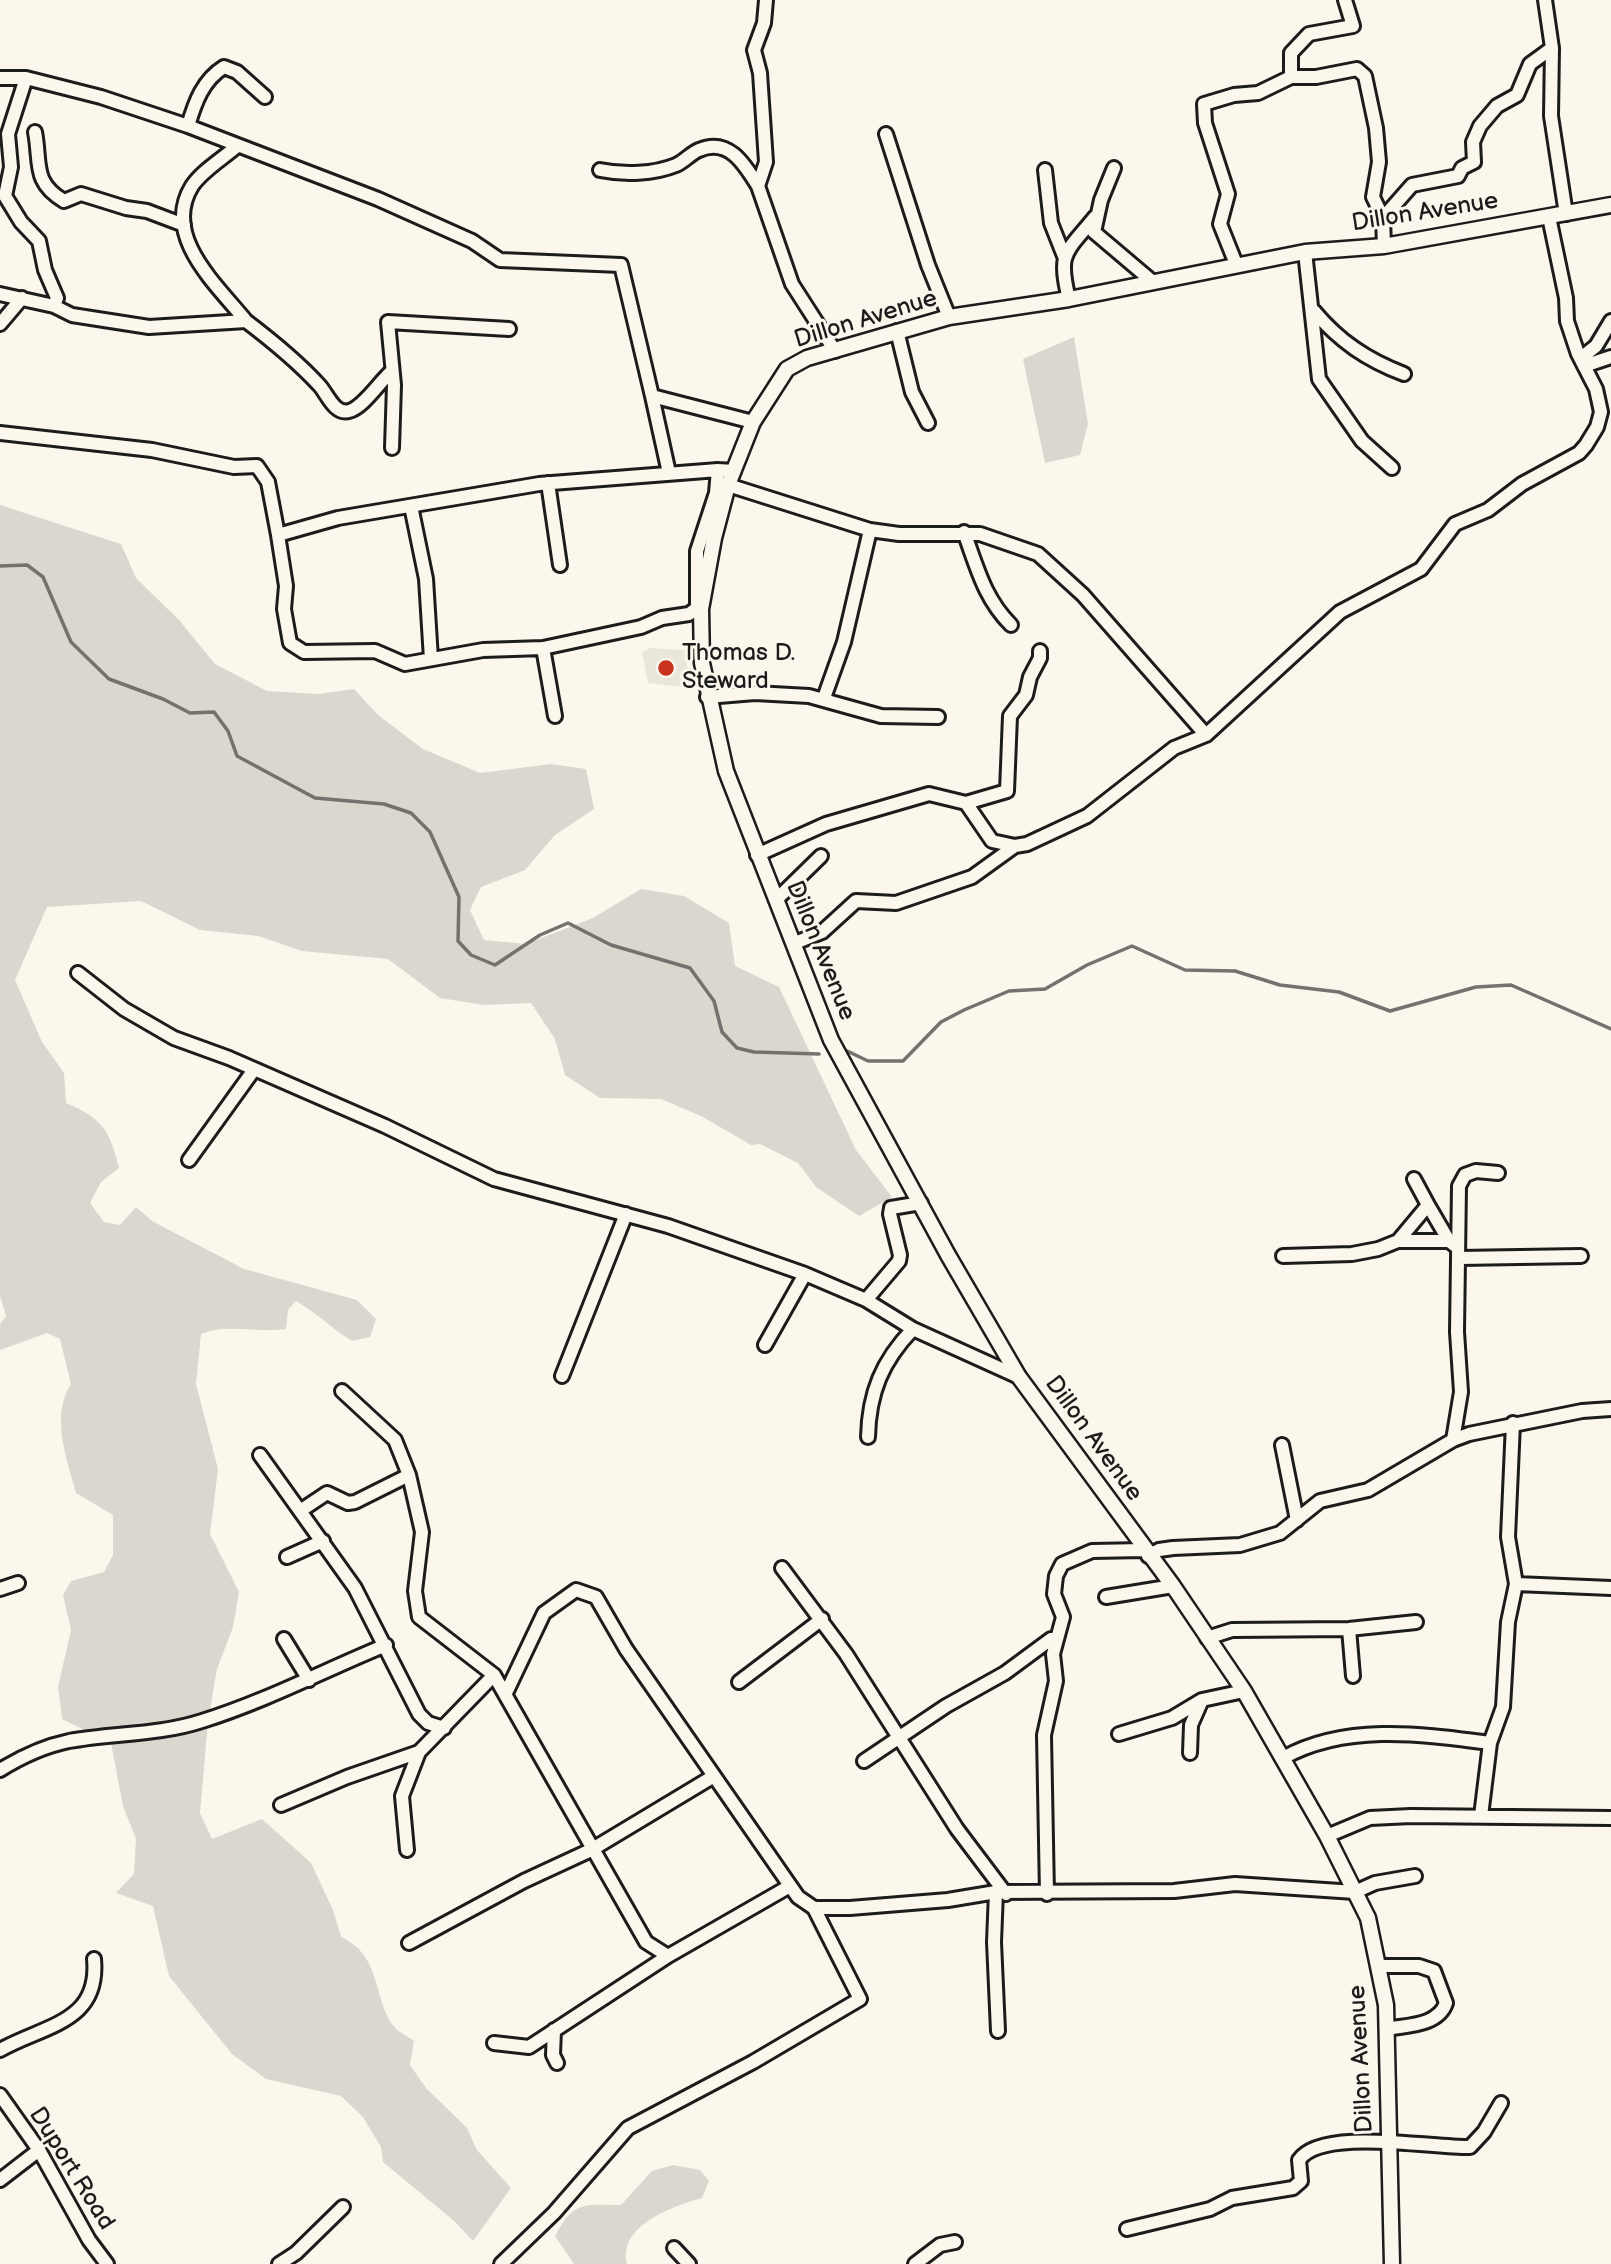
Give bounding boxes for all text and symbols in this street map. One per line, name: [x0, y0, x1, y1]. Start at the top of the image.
street label: Dillon Avenue: [1350, 187, 1500, 239]
street label: Dillon Avenue: [791, 285, 941, 355]
place label: Thomas D. Steward: [682, 640, 795, 696]
marker: Thomas D. Steward: [656, 658, 676, 678]
street label: Dillon Avenue: [779, 877, 861, 1025]
street label: Dillon Avenue: [1038, 1371, 1148, 1507]
street label: Dillon Avenue: [1344, 1984, 1380, 2134]
street label: Duport Road: [22, 2102, 120, 2236]

